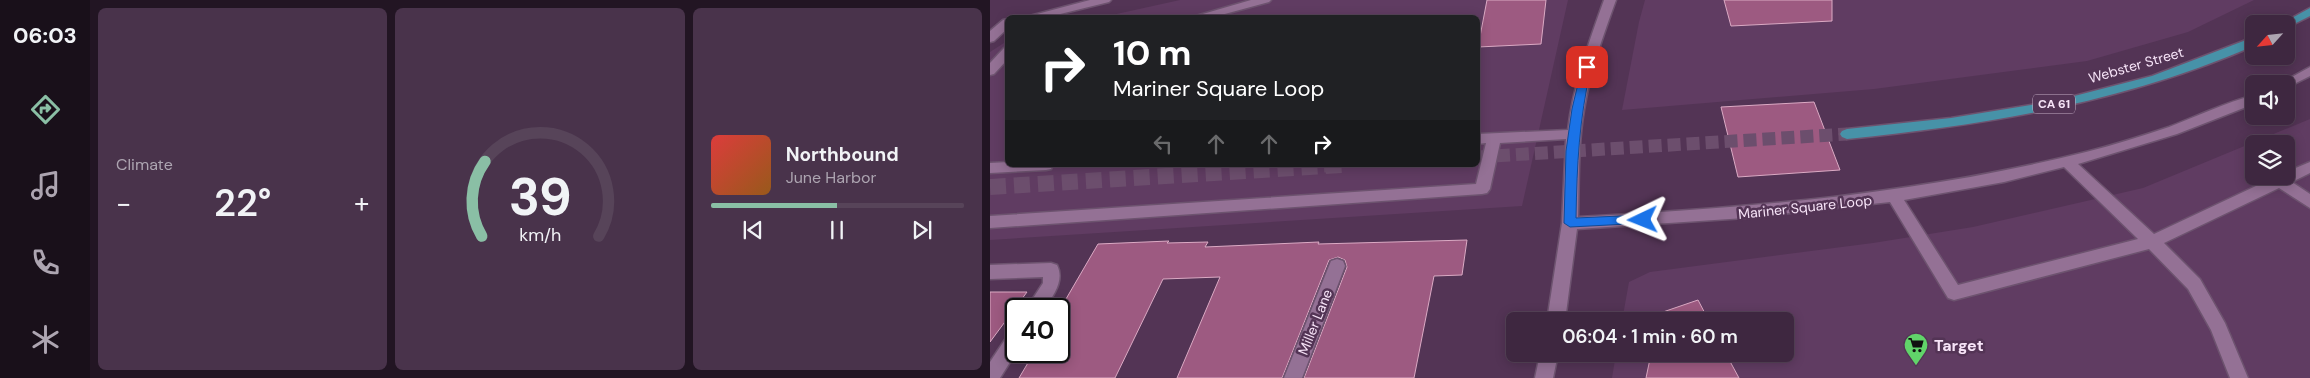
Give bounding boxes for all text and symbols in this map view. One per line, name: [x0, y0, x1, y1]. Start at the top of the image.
north arrow: [2245, 15, 2295, 65]
map controls: [2245, 15, 2295, 185]
text: 06:03: [13, 21, 77, 50]
text: 10 m: [1113, 30, 1192, 76]
icon: right: [1030, 35, 1095, 100]
street label: Webster Street: [2086, 43, 2186, 87]
pin: [1566, 46, 1608, 88]
icon: arrive: [1573, 53, 1601, 81]
text: Mariner Square Loop: [1113, 74, 1324, 103]
button: sound: [2245, 75, 2295, 125]
icon: directions: [28, 92, 63, 127]
road number: CA 61: [2033, 95, 2075, 114]
icon: left: [1149, 130, 1177, 158]
icon: ahead: [1202, 130, 1230, 158]
icon: ahead: [1255, 130, 1283, 158]
icon: right: [1308, 130, 1336, 158]
button: layers: [2245, 135, 2295, 185]
text: Northbound: [786, 142, 899, 167]
text: Climate: [116, 154, 173, 175]
text: 39: [508, 163, 572, 231]
text: June Harbor: [786, 167, 876, 188]
icon: music: [28, 168, 63, 203]
text: 22°: [214, 178, 271, 228]
text: −: [116, 185, 131, 222]
text: +: [354, 185, 369, 222]
street label: Mariner Square Loop: [1737, 191, 1873, 223]
position arrow: [1616, 193, 1668, 245]
icon: previous: [739, 216, 767, 244]
icon: pause: [823, 216, 851, 244]
icon: next: [908, 216, 936, 244]
text: km/h: [519, 223, 561, 247]
icon: phone: [28, 245, 63, 280]
street label: Miller Lane: [1294, 286, 1336, 357]
speed limit sign: 40: [1005, 298, 1070, 363]
icon: climate: [28, 322, 63, 357]
text: 06:04 · 1 min · 60 m: [1562, 324, 1738, 349]
supermarket icon: Target: [1903, 332, 1929, 366]
place label: Target: [1934, 335, 1984, 356]

